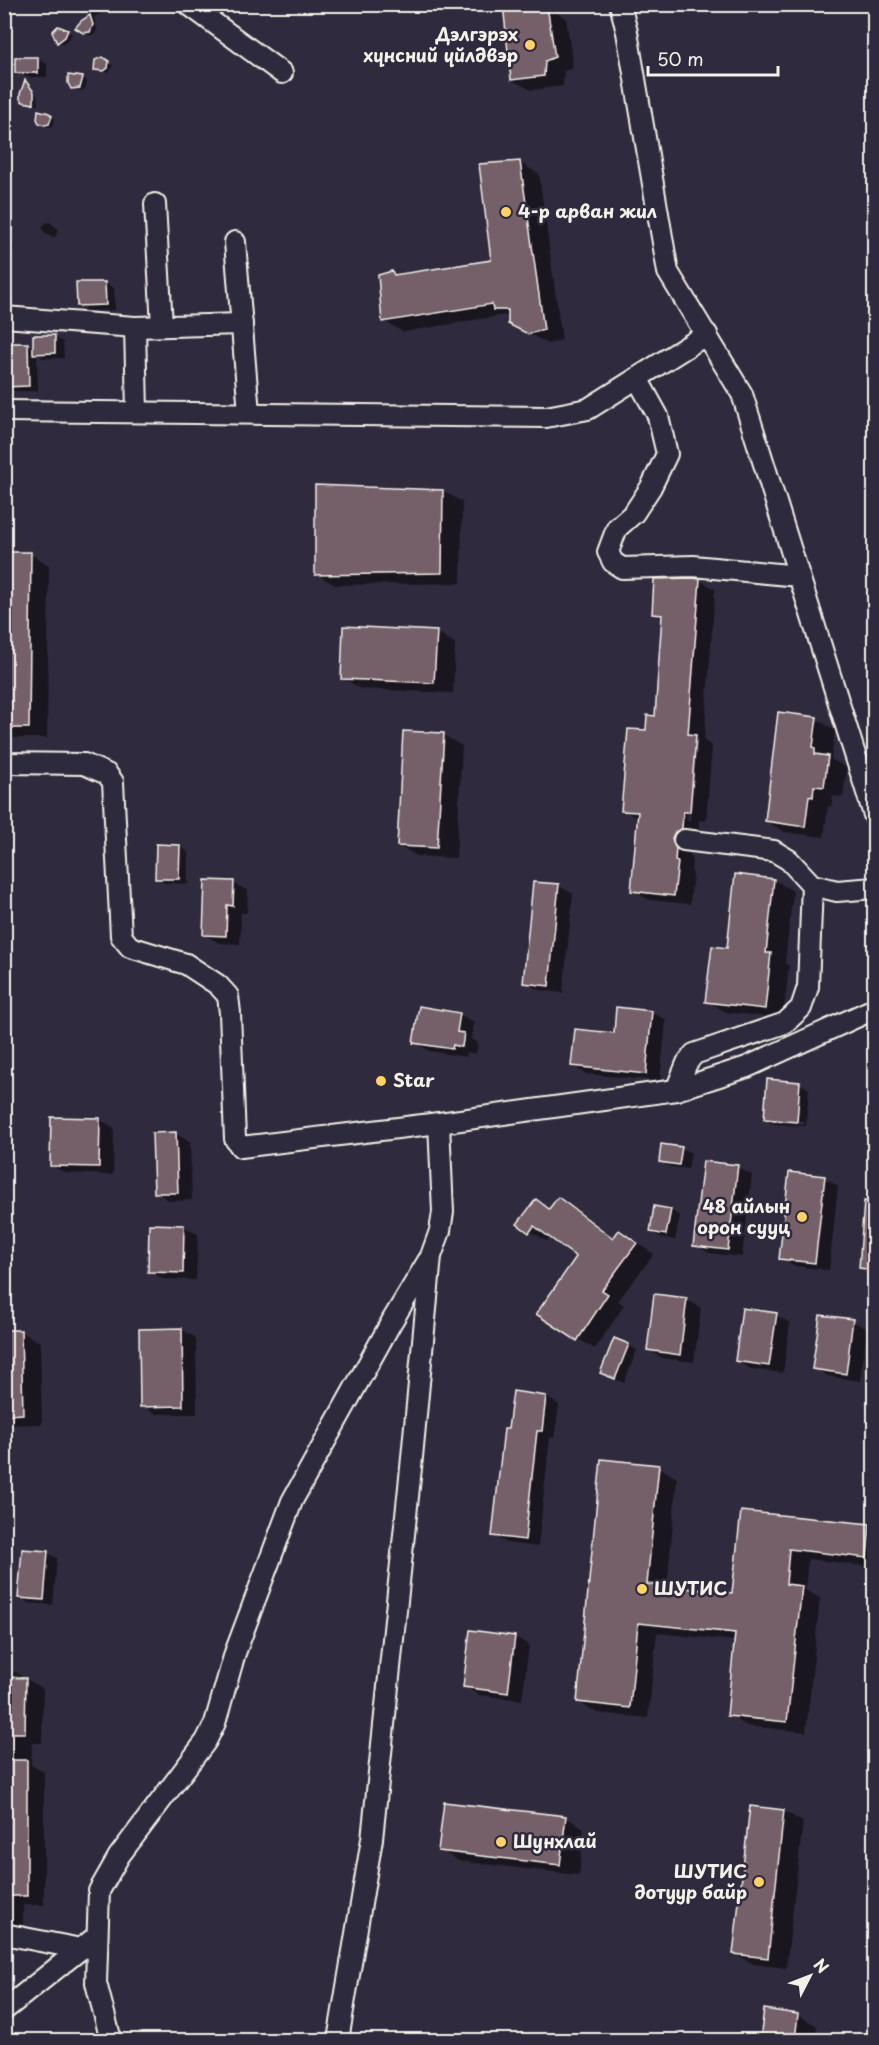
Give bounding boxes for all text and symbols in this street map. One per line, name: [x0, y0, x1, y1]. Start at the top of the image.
place label: Дэлгэрэх хүнсний үйлдвэр: [363, 20, 518, 68]
marker: Дэлгэрэх хүнсний үйлдвэр: [523, 38, 537, 52]
scale bar: [648, 39, 778, 77]
text: 50 m: [657, 45, 704, 72]
place label: 4-р арван жил: [518, 197, 657, 224]
marker: 4-р арван жил: [499, 205, 513, 219]
place label: Star: [393, 1066, 435, 1093]
marker: Star: [374, 1074, 388, 1088]
place label: 48 айлын орон сууц: [697, 1192, 791, 1240]
marker: 48 айлын орон сууц: [795, 1210, 809, 1224]
place label: ШУТИС: [654, 1574, 727, 1601]
marker: ШУТИС: [635, 1582, 649, 1596]
place label: Шунхлай: [513, 1827, 597, 1854]
marker: Шунхлай: [494, 1835, 508, 1849]
place label: ШУТИС дотуур байр: [635, 1857, 747, 1905]
marker: ШУТИС дотуур байр: [752, 1875, 766, 1889]
north arrow: [780, 1946, 840, 2006]
text: N: [809, 1953, 835, 1978]

